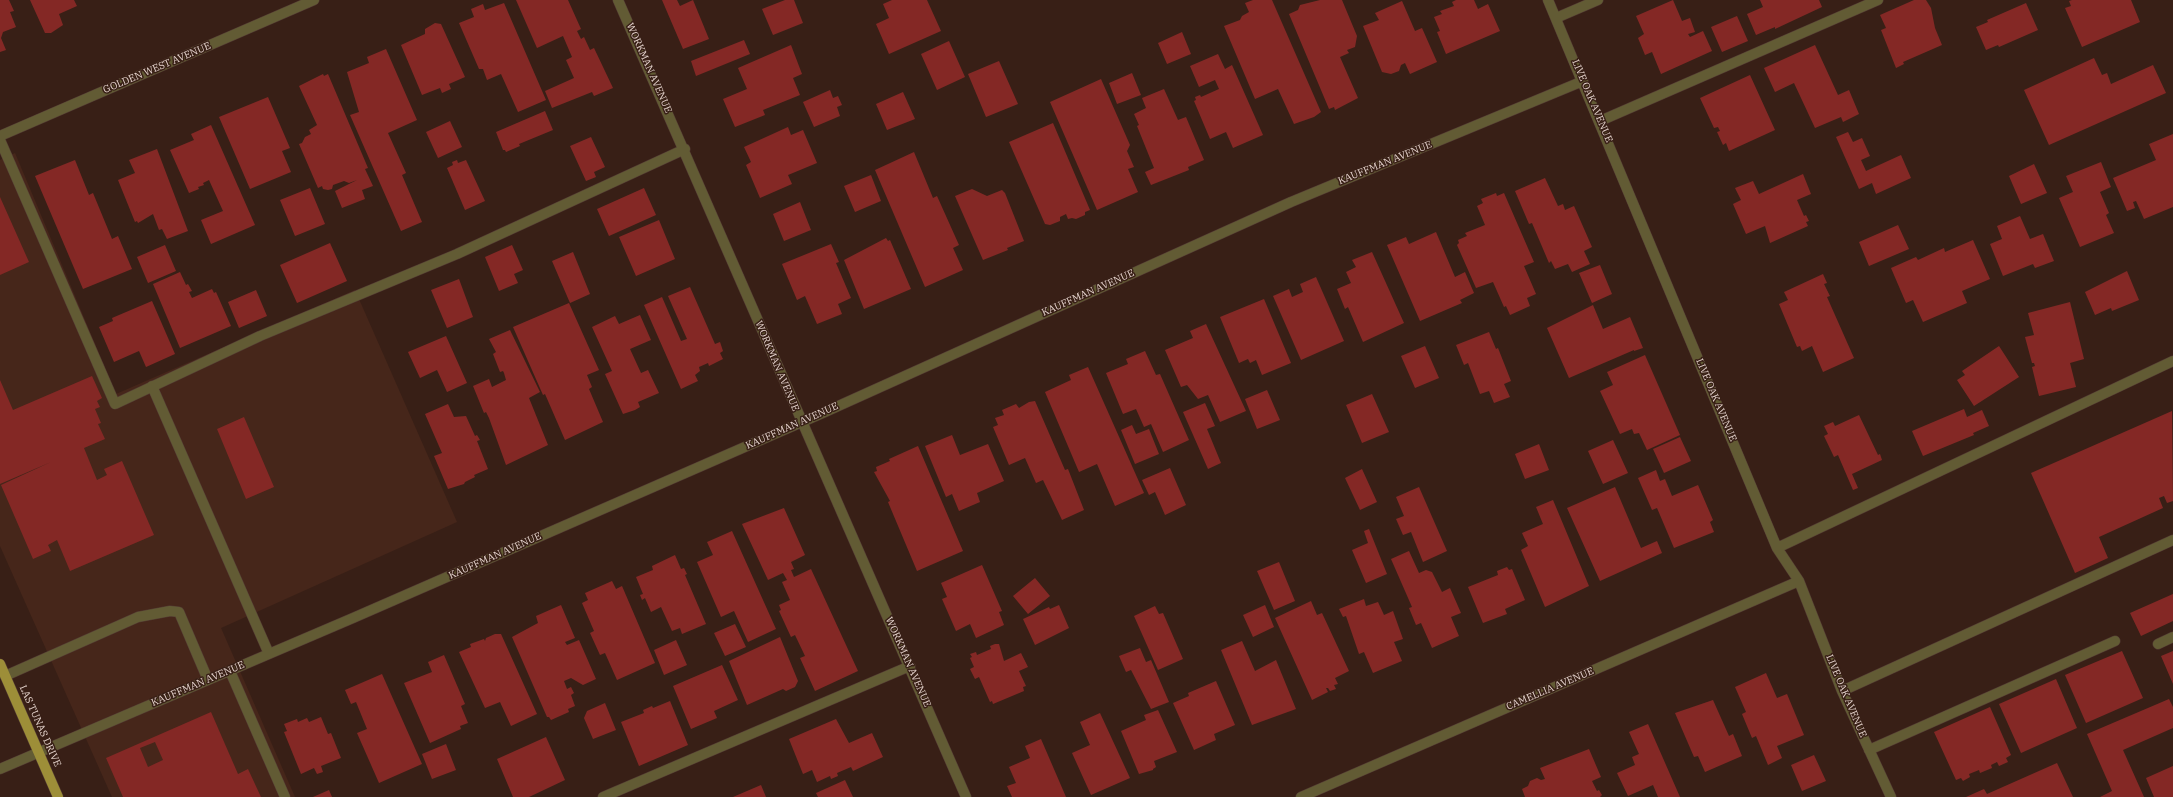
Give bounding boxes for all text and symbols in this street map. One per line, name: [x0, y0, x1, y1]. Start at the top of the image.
street label: WORKMAN AVENUE: [624, 21, 674, 115]
street label: GOLDEN WEST AVENUE: [101, 40, 213, 96]
street label: LIVE OAK AVENUE: [1569, 58, 1615, 144]
street label: KAUFFMAN AVENUE: [1336, 139, 1434, 187]
street label: KAUFFMAN AVENUE: [1040, 267, 1136, 319]
street label: WORKMAN AVENUE: [753, 319, 801, 413]
street label: LIVE OAK AVENUE: [1693, 357, 1739, 443]
street label: KAUFFMAN AVENUE: [744, 400, 840, 452]
street label: KAUFFMAN AVENUE: [447, 530, 543, 582]
street label: WORKMAN AVENUE: [883, 615, 933, 709]
street label: LIVE OAK AVENUE: [1823, 653, 1869, 739]
street label: KAUFFMAN AVENUE: [150, 659, 246, 709]
street label: CAMELLIA AVENUE: [1504, 665, 1596, 713]
street label: LAS TUNAS DRIVE: [17, 683, 63, 769]

